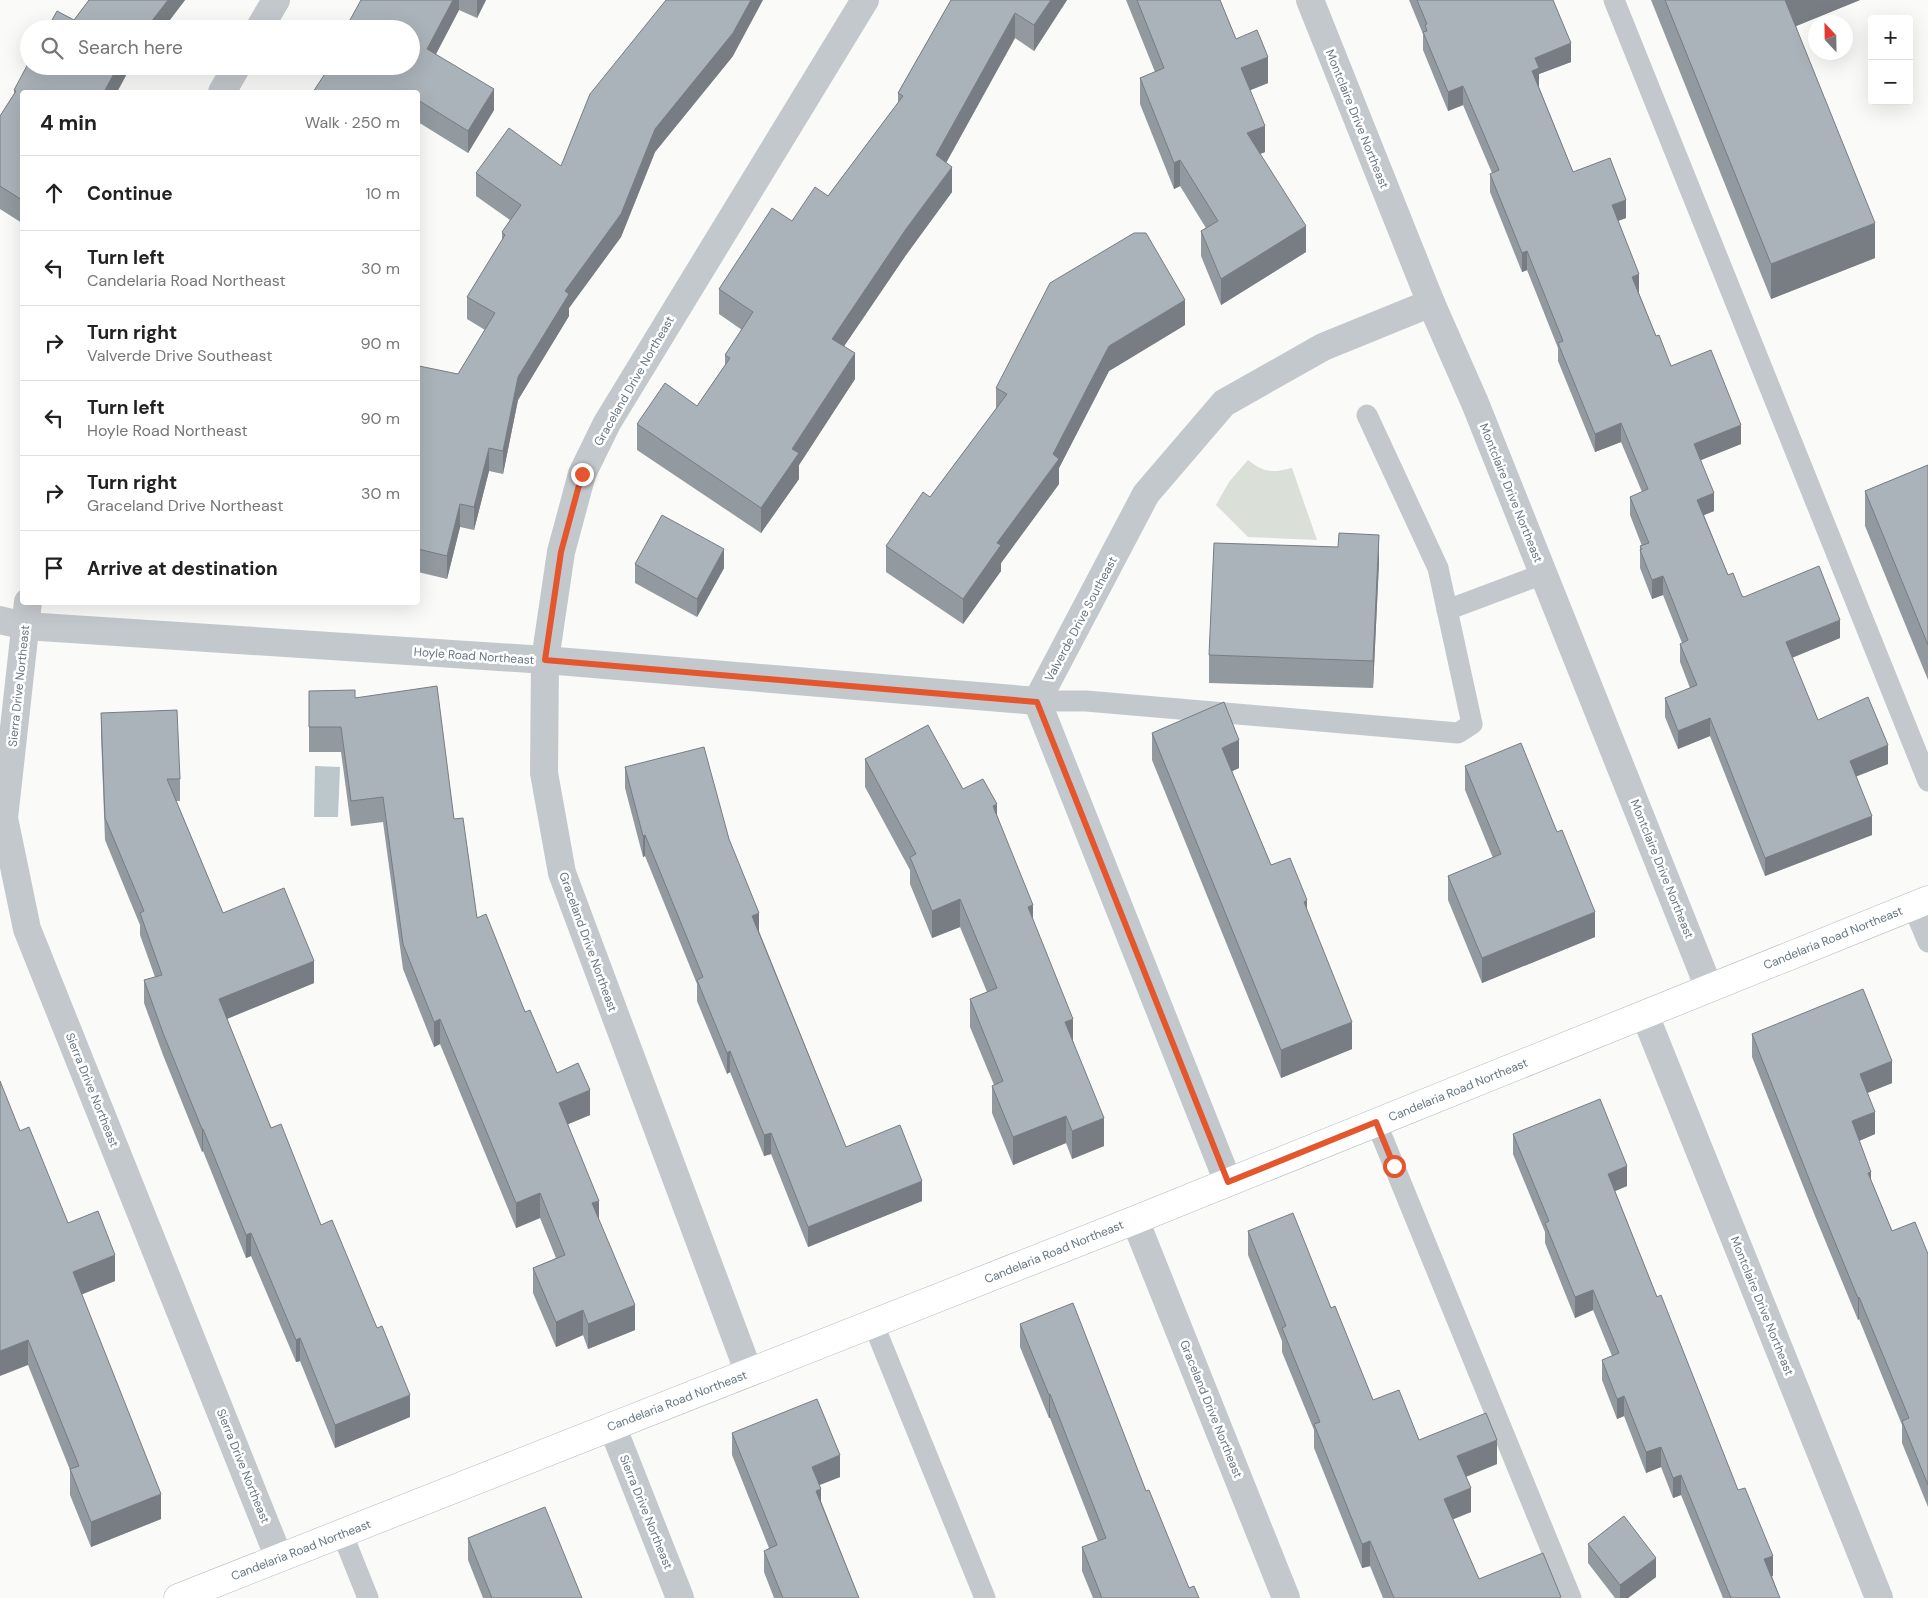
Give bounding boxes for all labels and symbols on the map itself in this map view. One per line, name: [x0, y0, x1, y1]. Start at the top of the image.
north arrow: [1808, 15, 1853, 60]
street label: Montclaire Drive Northeast: [1322, 47, 1392, 191]
street label: Graceland Drive Northeast: [590, 313, 678, 449]
street label: Montclaire Drive Northeast: [1476, 421, 1546, 565]
route end: [571, 463, 594, 486]
street label: Valverde Drive Southeast: [1041, 554, 1121, 684]
street label: Sierra Drive Northeast: [5, 624, 33, 748]
street label: Hoyle Road Northeast: [413, 644, 535, 668]
street label: Montclaire Drive Northeast: [1627, 797, 1697, 941]
street label: Graceland Drive Northeast: [555, 870, 621, 1014]
street label: Candelaria Road Northeast: [1761, 903, 1905, 973]
street label: Sierra Drive Northeast: [62, 1030, 122, 1150]
street label: Candelaria Road Northeast: [1386, 1055, 1530, 1125]
route start: [1383, 1155, 1406, 1178]
street label: Candelaria Road Northeast: [982, 1217, 1126, 1287]
street label: Montclaire Drive Northeast: [1727, 1234, 1797, 1378]
street label: Graceland Drive Northeast: [1176, 1338, 1246, 1481]
street label: Candelaria Road Northeast: [605, 1367, 750, 1435]
street label: Sierra Drive Northeast: [213, 1406, 273, 1526]
street label: Sierra Drive Northeast: [616, 1452, 676, 1572]
street label: Candelaria Road Northeast: [229, 1516, 374, 1584]

